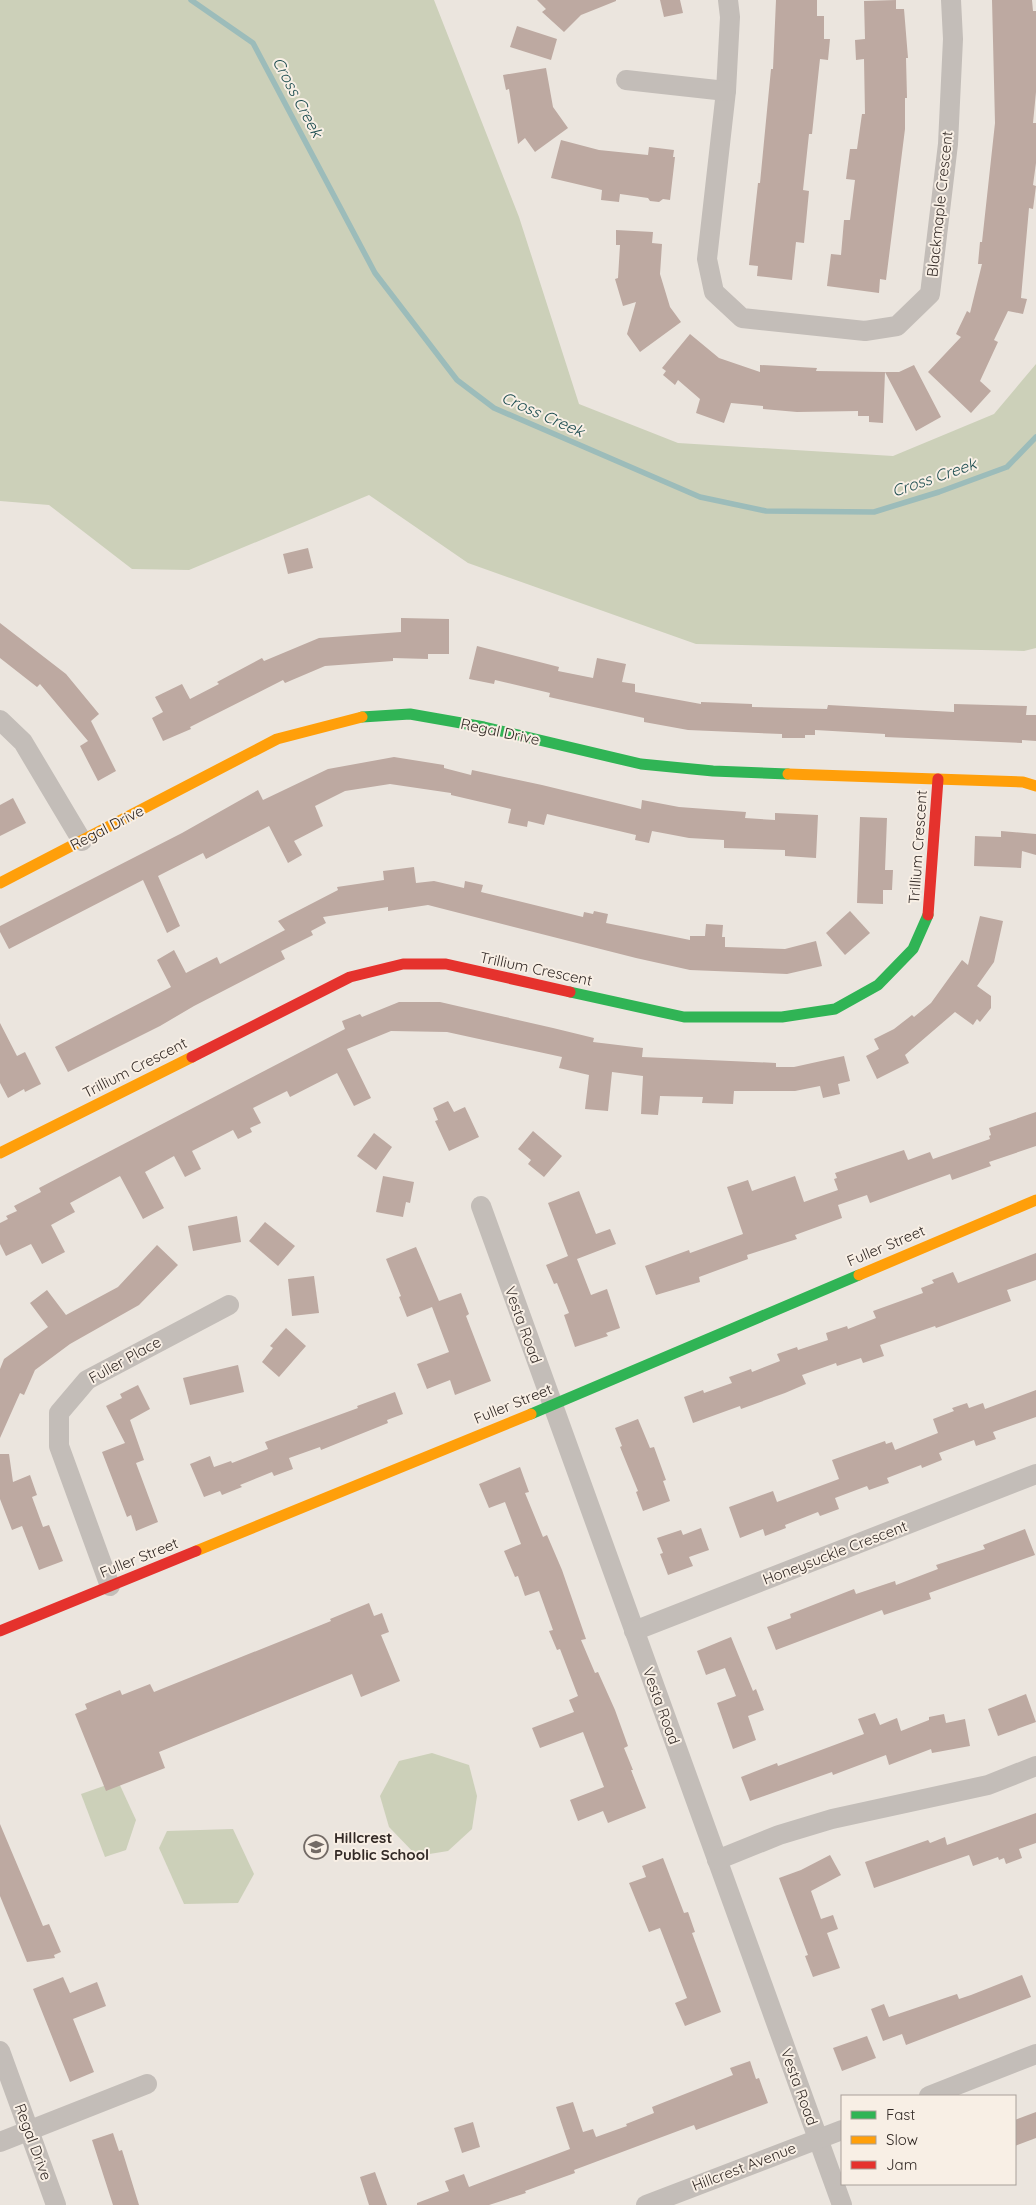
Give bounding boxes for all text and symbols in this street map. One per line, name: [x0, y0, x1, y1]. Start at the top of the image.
water label: Cross Creek: [268, 53, 328, 142]
street label: Blackmaple Crescent: [922, 130, 957, 278]
water label: Cross Creek: [499, 387, 589, 442]
water label: Cross Creek: [889, 453, 980, 501]
street label: Regal Drive: [459, 714, 541, 749]
street label: Trillium Crescent: [904, 789, 931, 905]
street label: Regal Drive: [67, 801, 147, 854]
street label: Trillium Crescent: [478, 947, 594, 990]
street label: Trillium Crescent: [80, 1033, 190, 1102]
street label: Fuller Street: [844, 1221, 928, 1270]
street label: Vesta Road: [501, 1284, 546, 1366]
street label: Fuller Place: [85, 1332, 164, 1387]
street label: Fuller Street: [471, 1379, 555, 1428]
street label: Honeysuckle Crescent: [760, 1516, 910, 1589]
street label: Fuller Street: [97, 1533, 181, 1582]
street label: Vesta Road: [639, 1665, 684, 1747]
place label: Hillcrest Public School: [334, 1828, 429, 1864]
school or university icon: Hillcrest Public School: [303, 1834, 329, 1860]
street label: Vesta Road: [777, 2046, 822, 2128]
legend: [841, 2095, 1016, 2185]
street label: Regal Drive: [11, 2101, 56, 2183]
text: Fast: [886, 2105, 915, 2124]
text: Slow: [886, 2130, 918, 2149]
street label: Hillcrest Avenue: [689, 2138, 799, 2195]
text: Jam: [886, 2155, 917, 2174]

